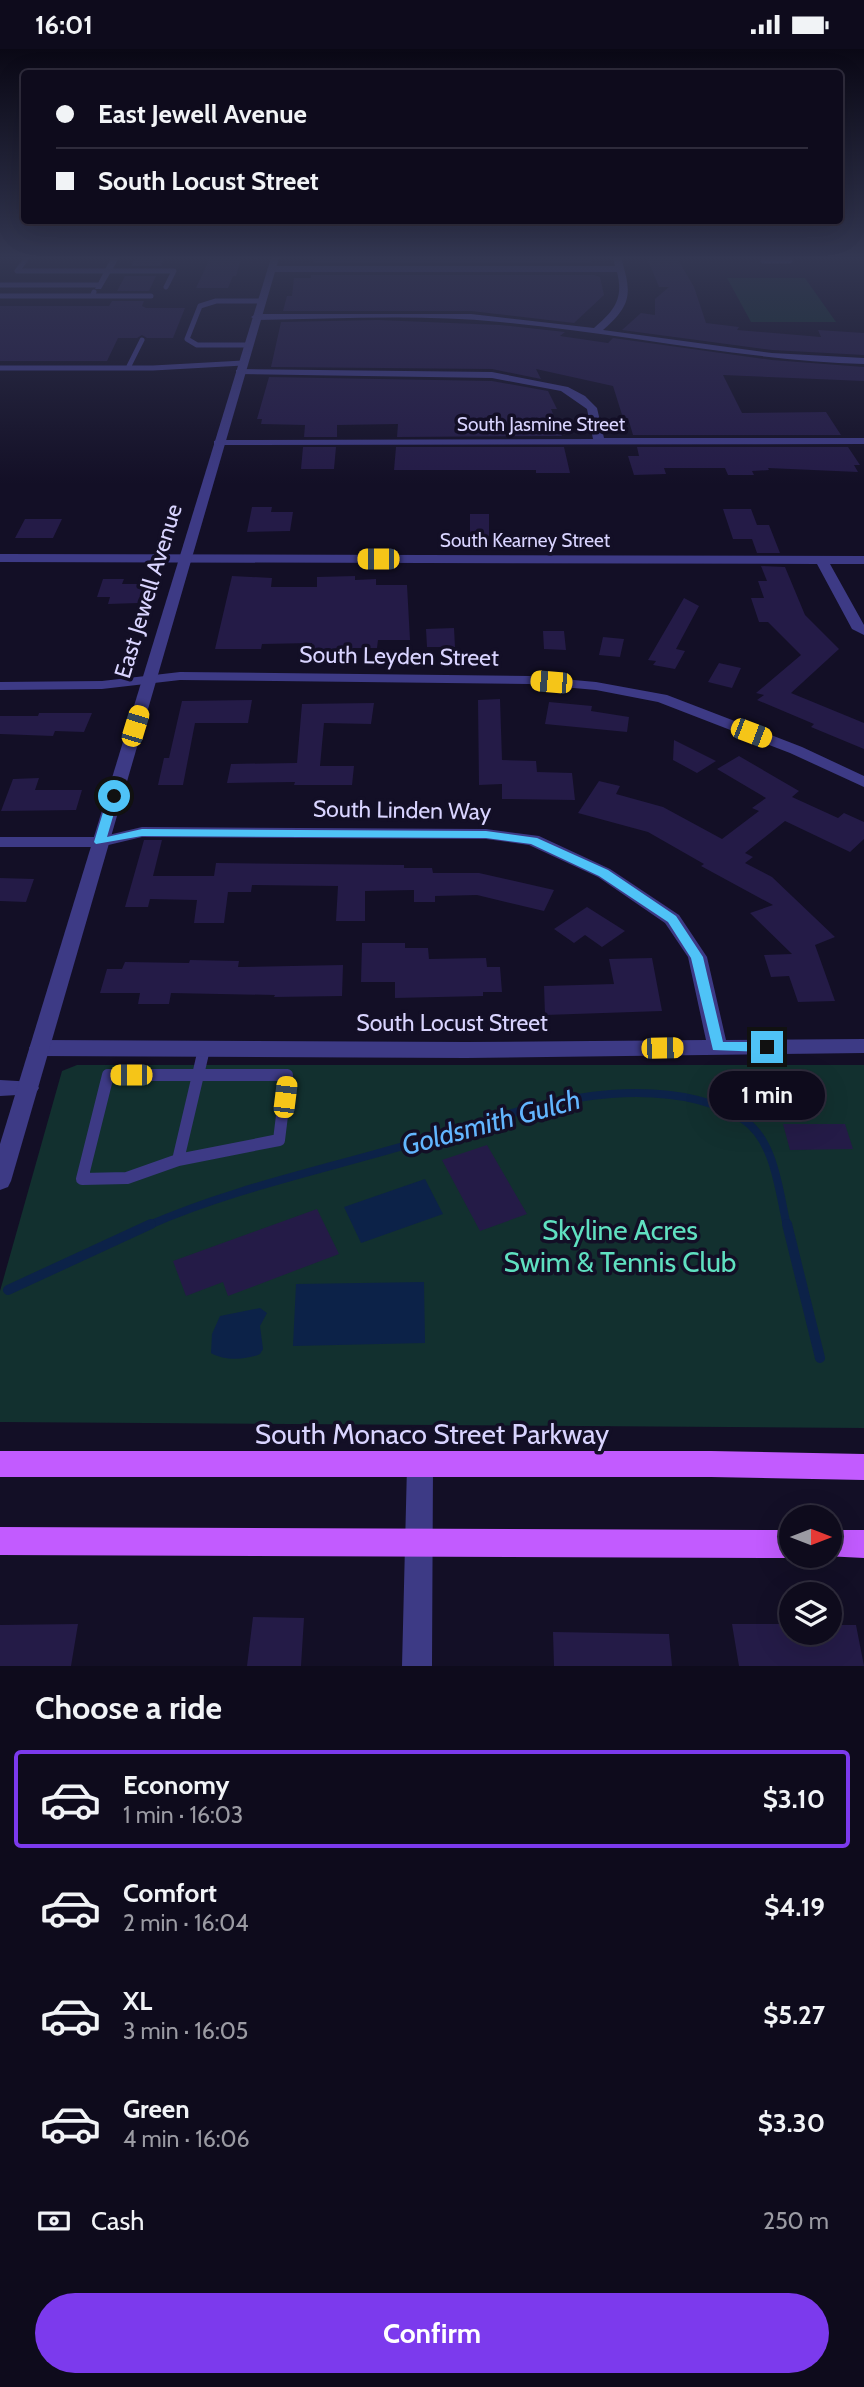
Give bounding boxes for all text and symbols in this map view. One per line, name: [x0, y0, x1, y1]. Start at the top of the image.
text: 16:01: [35, 9, 93, 41]
text: East Jewell Avenue: [98, 98, 307, 130]
text: South Locust Street: [98, 165, 319, 197]
street label: South Jasmine Street: [457, 413, 626, 436]
street label: East Jewell Avenue: [108, 500, 188, 682]
street label: South Kearney Street: [440, 529, 611, 552]
car: [358, 549, 400, 570]
street label: South Leyden Street: [299, 640, 499, 672]
car: [530, 670, 573, 694]
car: [119, 703, 152, 749]
car: [728, 716, 775, 750]
route start: [98, 780, 130, 812]
street label: South Linden Way: [313, 794, 492, 826]
street label: South Locust Street: [356, 1009, 548, 1037]
route end: [751, 1031, 783, 1063]
car: [641, 1037, 684, 1059]
car: [111, 1065, 153, 1086]
callout: 1 min: [709, 1072, 825, 1121]
car: [273, 1075, 298, 1119]
text: 1 min: [741, 1081, 793, 1109]
water label: Goldsmith Gulch: [398, 1082, 584, 1162]
park label: Skyline Acres Swim & Tennis Club: [504, 1213, 736, 1279]
street label: South Monaco Street Parkway: [255, 1417, 609, 1451]
north arrow: [779, 1505, 842, 1568]
map controls: [779, 1505, 842, 1645]
button: layers: [779, 1582, 842, 1645]
text: Choose a ride: [35, 1688, 222, 1727]
icon: car: [39, 1768, 102, 1831]
text: Economy: [123, 1769, 229, 1801]
text: $3.10: [763, 1783, 825, 1815]
text: 1 min · 16:03: [123, 1801, 243, 1829]
icon: car: [39, 1876, 102, 1939]
text: Comfort: [123, 1877, 217, 1909]
text: $4.19: [764, 1891, 825, 1923]
text: 2 min · 16:04: [123, 1909, 249, 1937]
icon: car: [39, 1984, 102, 2047]
text: XL: [123, 1985, 152, 2017]
text: $5.27: [763, 1999, 825, 2031]
text: 3 min · 16:05: [123, 2017, 248, 2045]
icon: car: [39, 2092, 102, 2155]
text: Green: [123, 2093, 190, 2125]
text: $3.30: [758, 2107, 825, 2139]
text: 4 min · 16:06: [123, 2125, 250, 2153]
icon: cash: [35, 2202, 73, 2240]
text: Cash: [91, 2205, 144, 2237]
text: 250 m: [763, 2207, 829, 2235]
button: Confirm: [35, 2293, 829, 2373]

